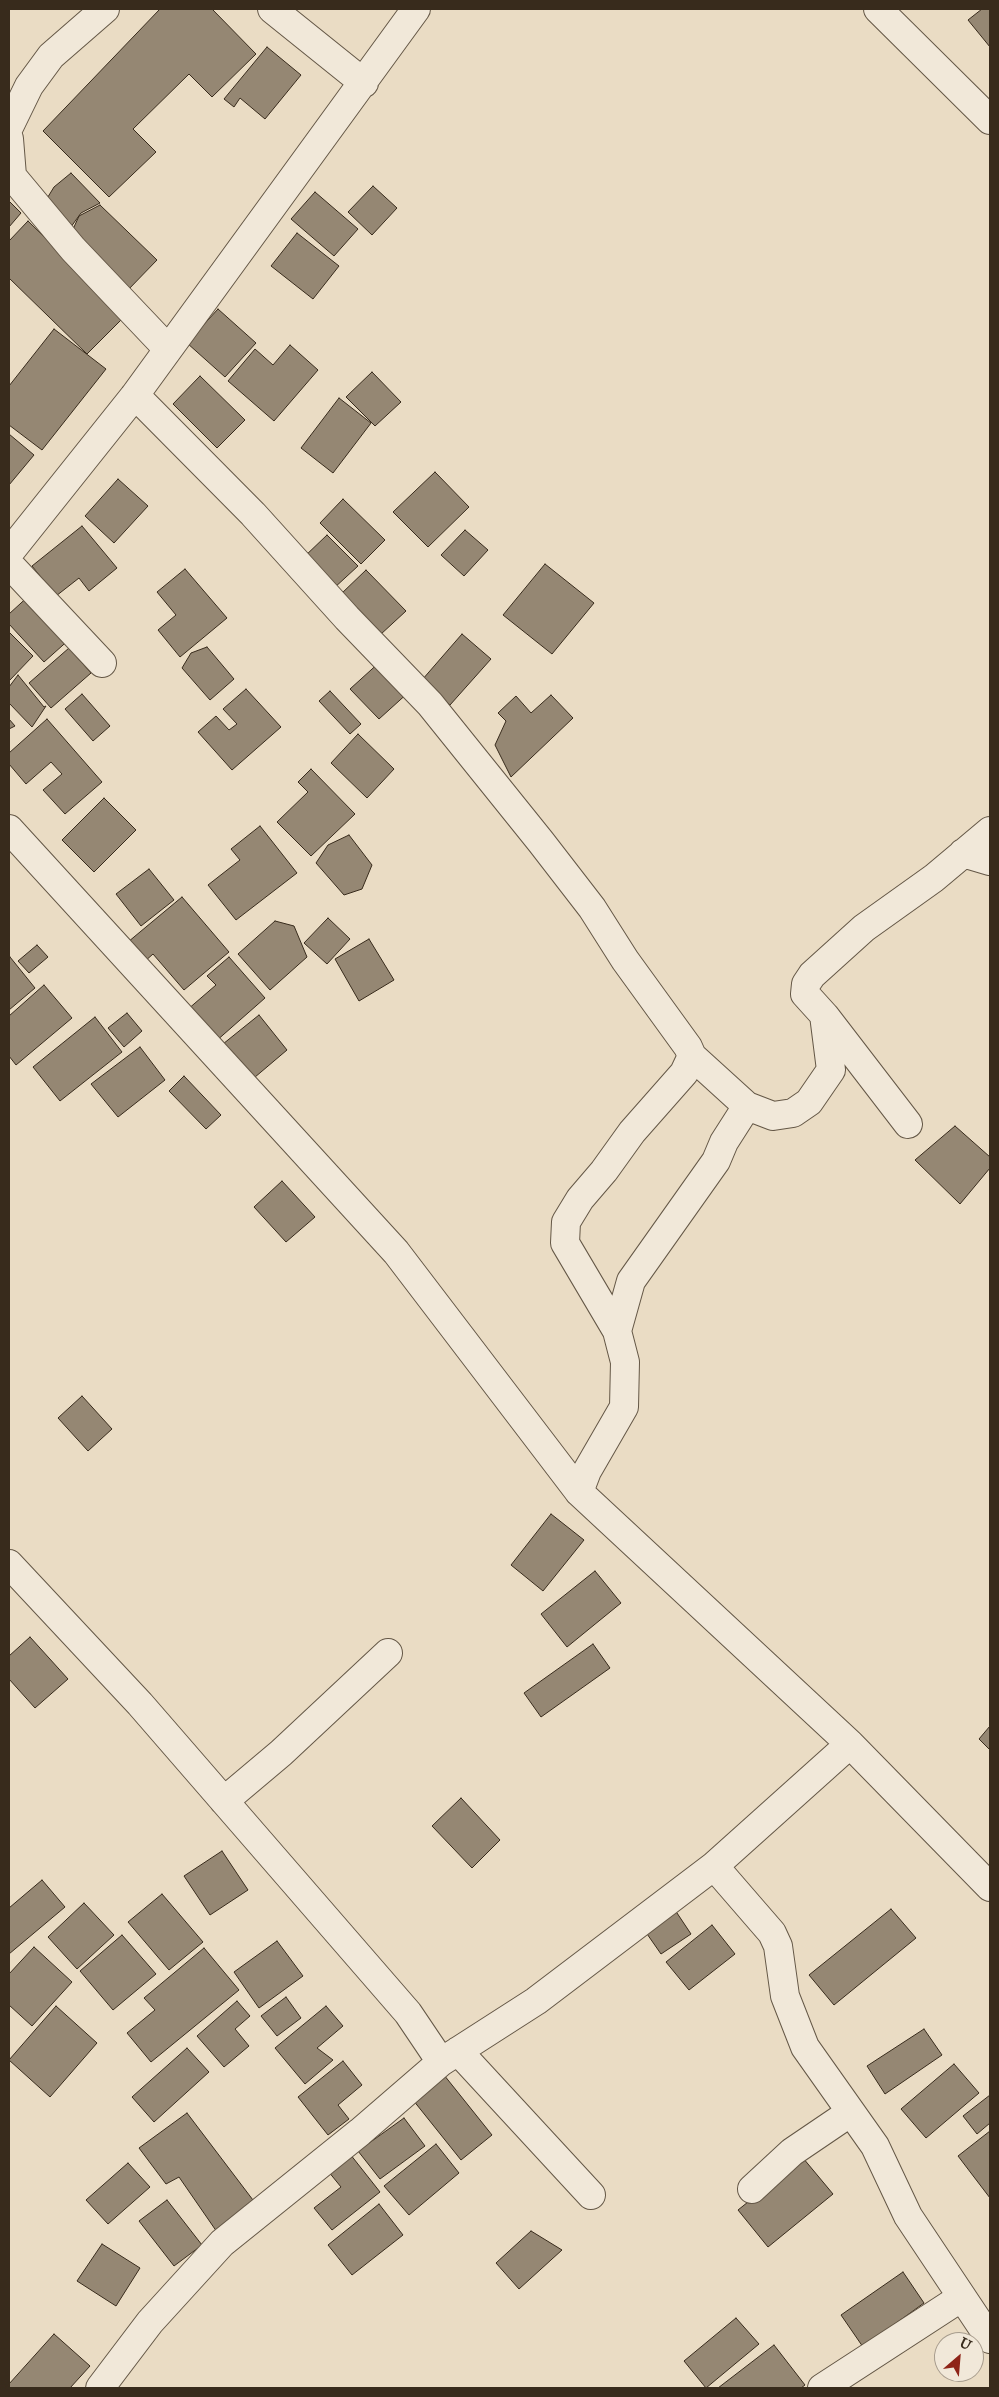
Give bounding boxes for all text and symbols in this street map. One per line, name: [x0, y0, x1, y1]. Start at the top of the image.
north arrow: [934, 2332, 984, 2382]
text: U: [957, 2334, 974, 2354]

